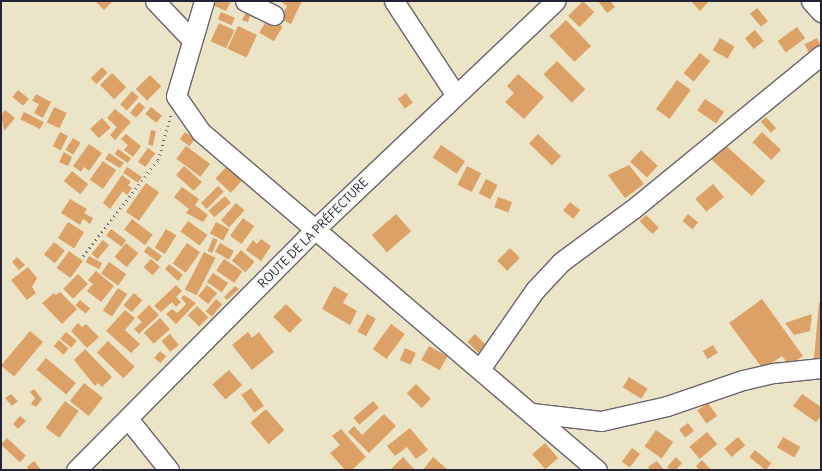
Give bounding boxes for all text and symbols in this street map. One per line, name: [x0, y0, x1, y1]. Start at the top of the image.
street label: ROUTE DE LA PRÉFECTURE: [255, 175, 371, 291]

